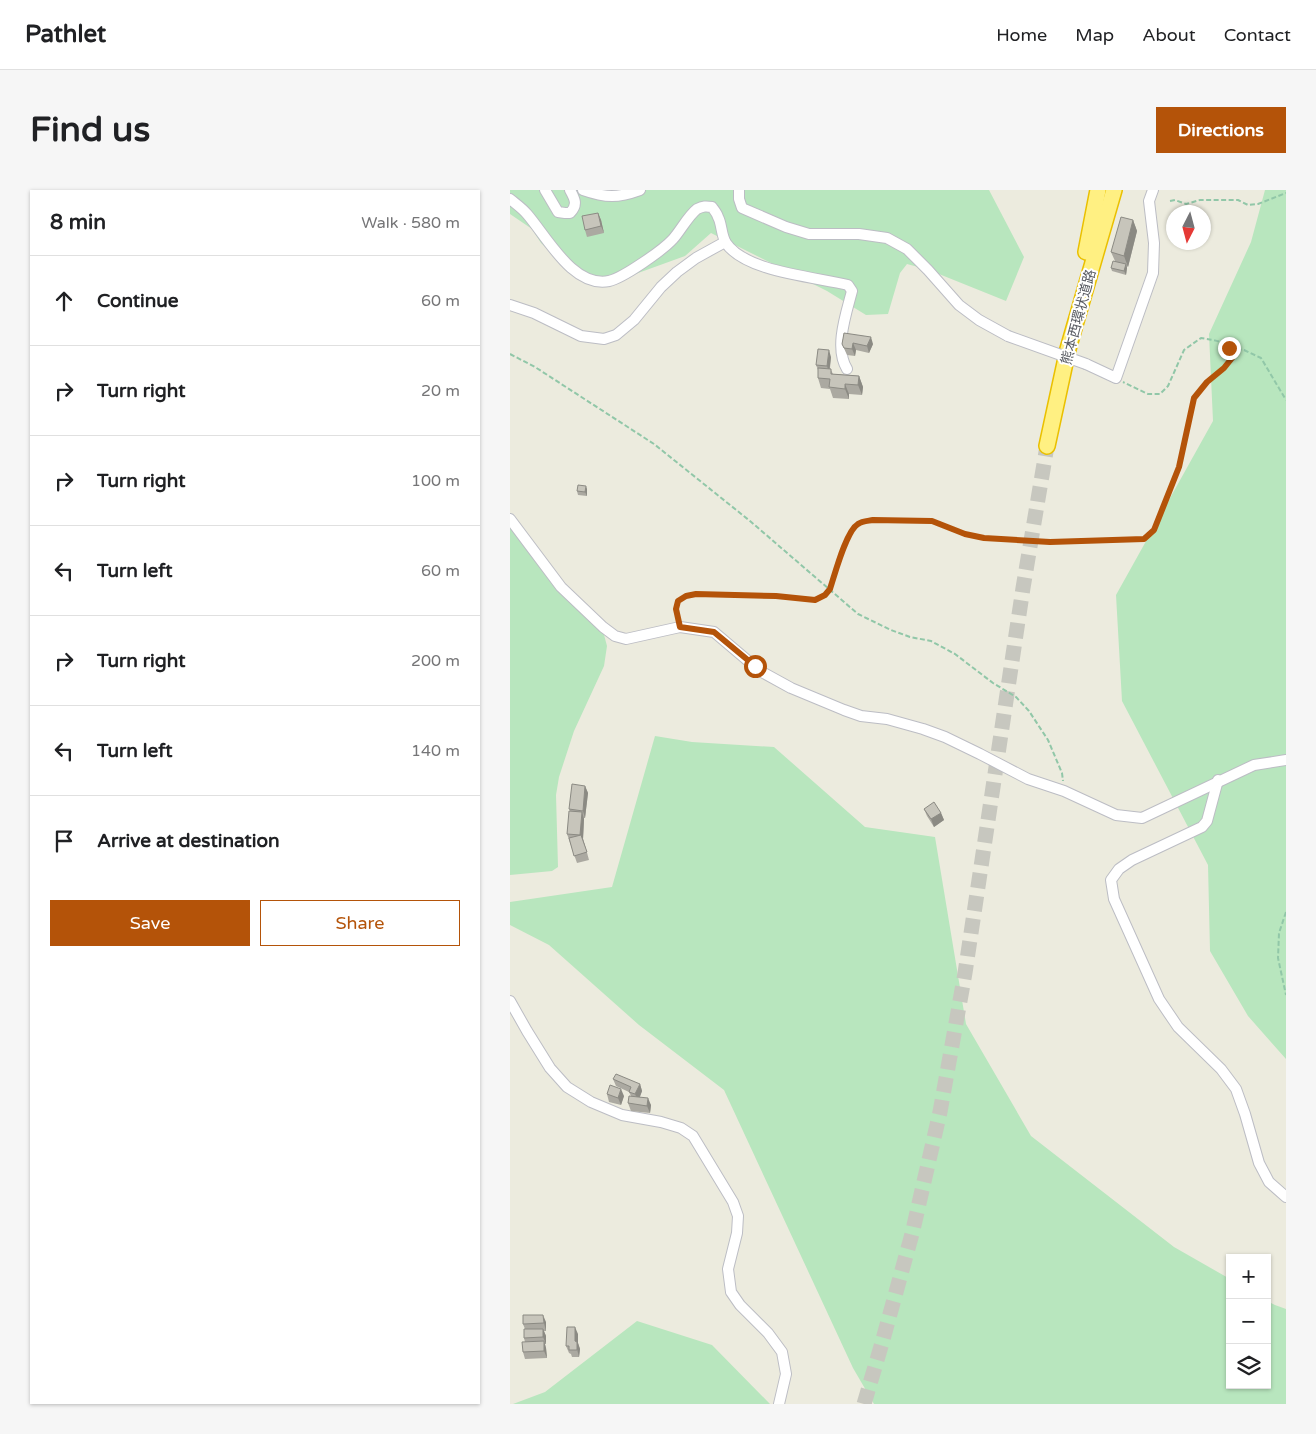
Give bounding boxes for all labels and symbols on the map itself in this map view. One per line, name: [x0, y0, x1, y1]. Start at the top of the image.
north arrow: [1166, 205, 1211, 250]
street label: 熊本西環状道路: [1058, 268, 1099, 367]
route end: [1218, 337, 1241, 360]
route start: [744, 655, 767, 678]

